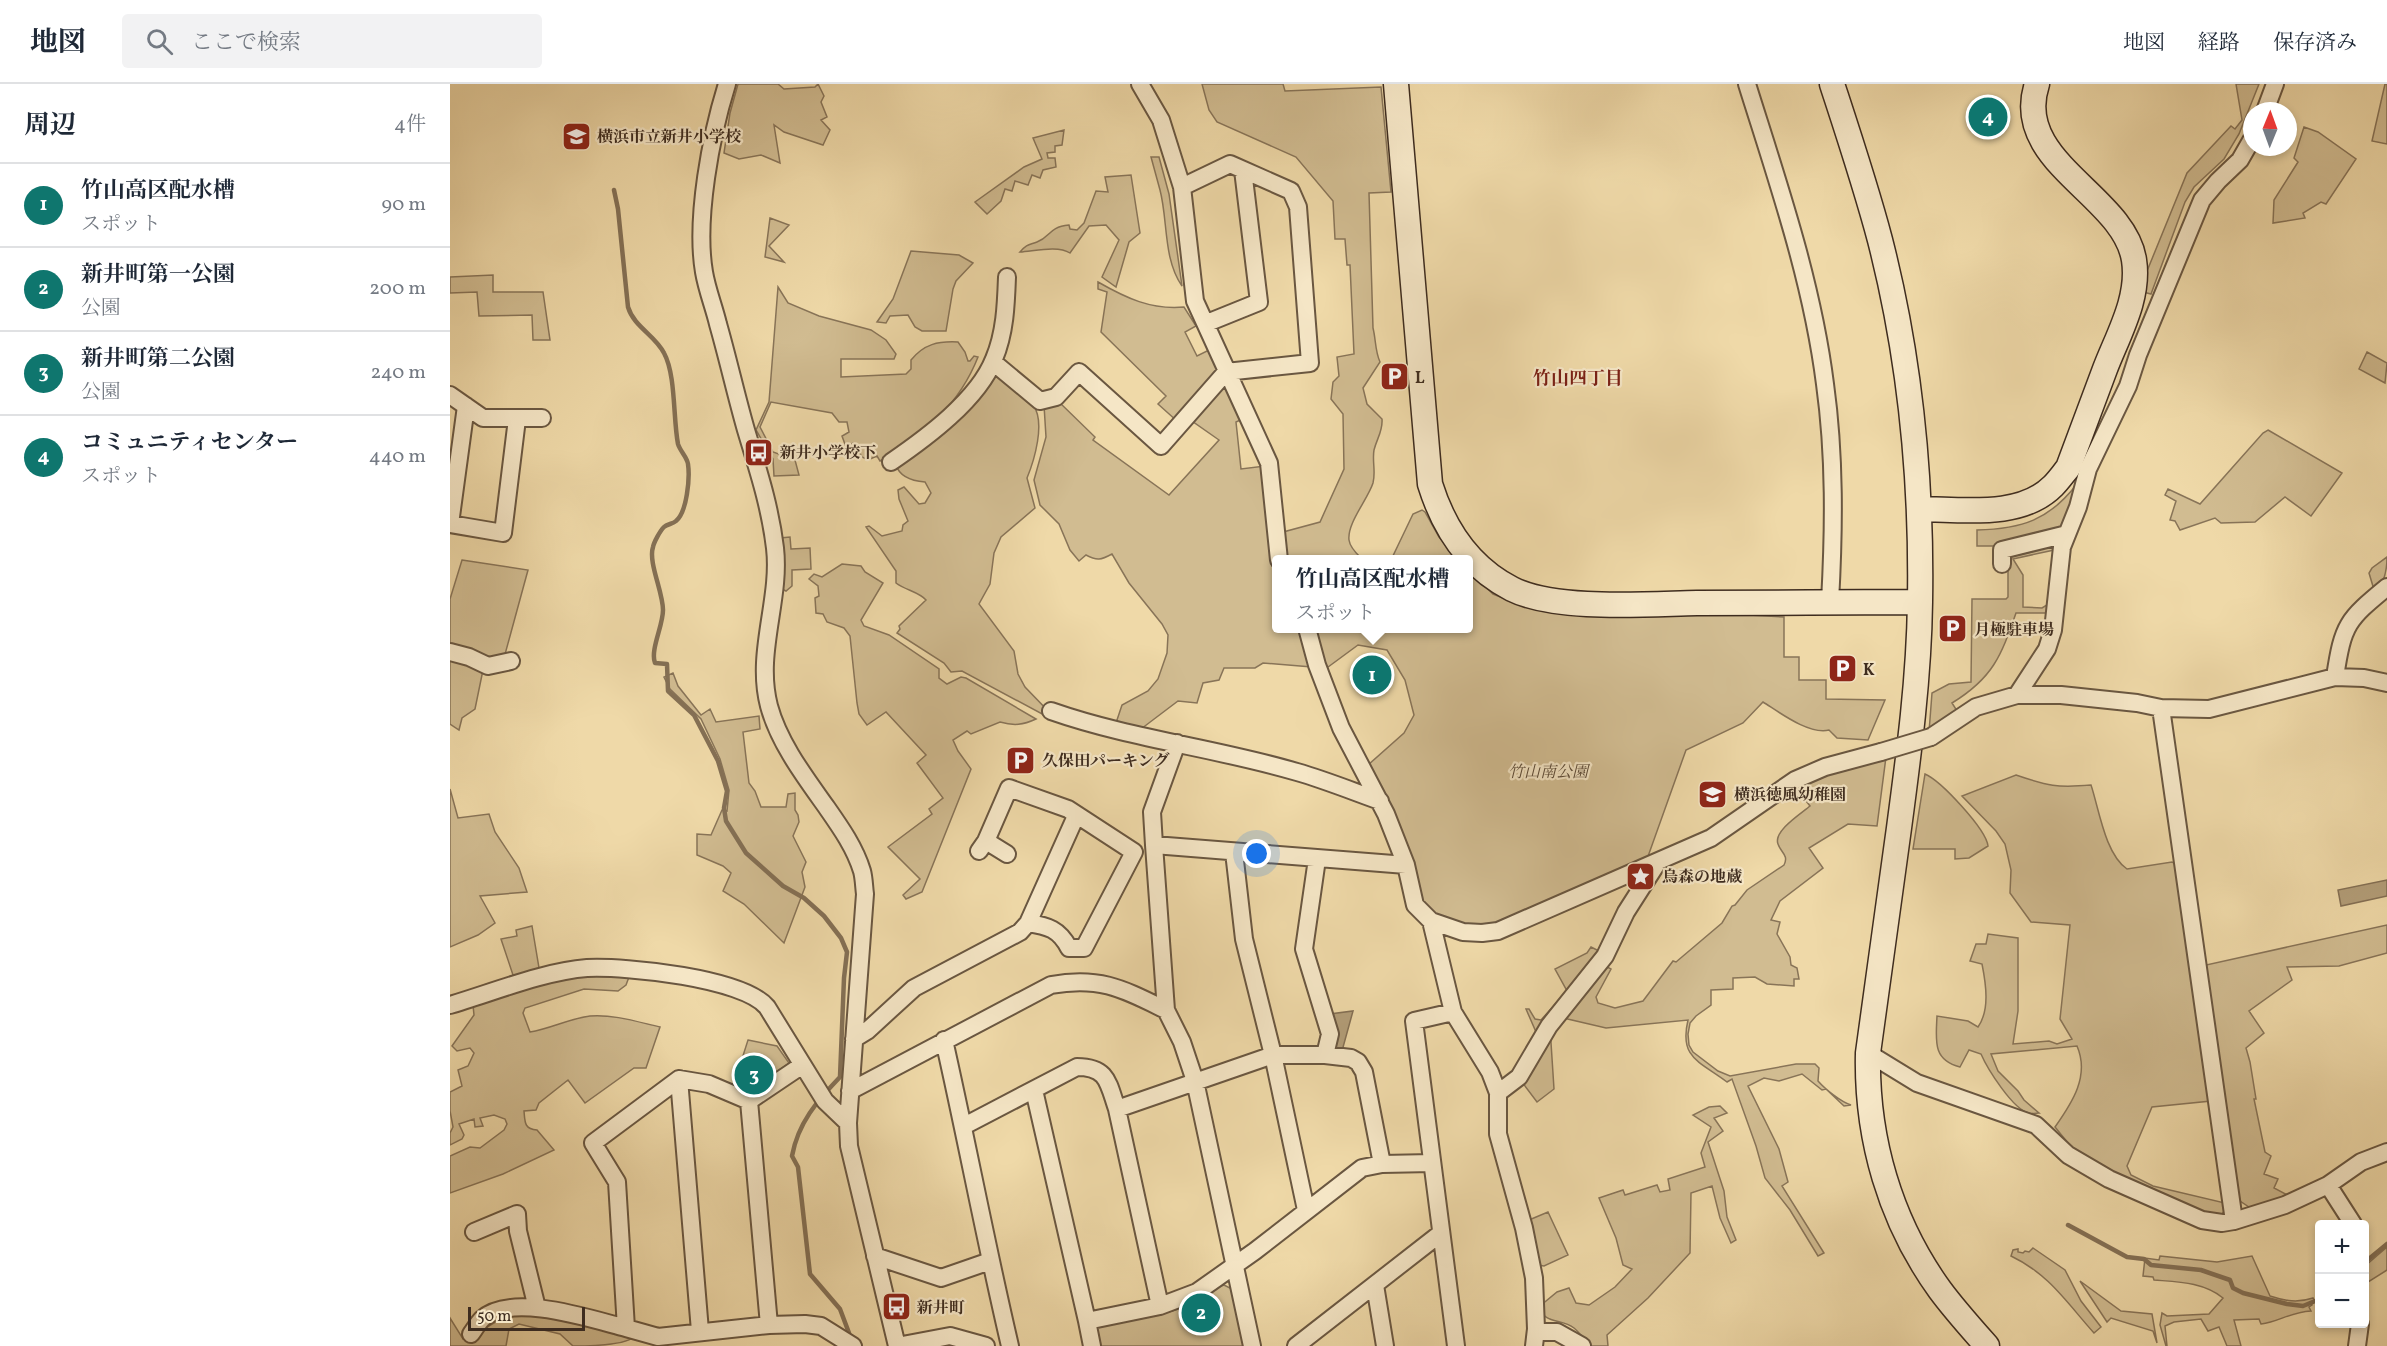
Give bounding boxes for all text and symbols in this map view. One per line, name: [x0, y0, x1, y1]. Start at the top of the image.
search box: [122, 14, 542, 68]
text: 地図: [30, 24, 86, 63]
icon: search: [143, 25, 176, 58]
text: ここで検索: [191, 28, 301, 59]
text: 地図: [2123, 29, 2165, 58]
text: 経路: [2198, 29, 2240, 58]
text: 保存済み: [2273, 29, 2357, 58]
pin: 4: [1968, 94, 2008, 140]
north arrow: [2243, 102, 2297, 156]
text: 周辺: [24, 108, 76, 144]
text: 4件: [394, 111, 426, 139]
school or university icon: 横浜市立新井小学校: [560, 120, 592, 152]
place label: 横浜市立新井小学校: [597, 127, 742, 149]
text: 竹山高区配水槽: [81, 176, 235, 207]
text: 1: [39, 191, 48, 219]
text: 90 m: [382, 191, 426, 219]
text: スポット: [81, 211, 161, 239]
text: 新井町第一公園: [81, 260, 235, 291]
text: 2: [38, 275, 49, 303]
text: 200 m: [369, 275, 426, 303]
text: 公園: [81, 295, 121, 323]
text: 新井町第二公園: [81, 344, 235, 375]
text: 3: [38, 359, 49, 387]
text: 240 m: [371, 359, 426, 387]
parking icon: L: [1378, 361, 1410, 393]
district label: 竹山四丁目: [1533, 367, 1623, 392]
place label: L: [1415, 368, 1425, 390]
text: 公園: [81, 379, 121, 407]
text: コミュニティセンター: [81, 428, 298, 459]
bus stop icon: 新井小学校下: [743, 436, 775, 468]
text: 4: [37, 443, 50, 471]
text: 440 m: [369, 443, 426, 471]
place label: 新井小学校下: [779, 443, 876, 465]
text: スポット: [81, 463, 161, 491]
popup: [1272, 555, 1473, 633]
text: 竹山高区配水槽: [1295, 565, 1450, 596]
text: スポット: [1295, 600, 1375, 628]
parking icon: 月極駐車場: [1937, 613, 1969, 645]
place label: 月極駐車場: [1974, 620, 2054, 642]
pin: 1: [1352, 652, 1392, 698]
parking icon: K: [1826, 653, 1858, 685]
place label: K: [1863, 660, 1875, 682]
parking icon: 久保田パーキング: [1005, 744, 1037, 776]
place label: 久保田パーキング: [1042, 751, 1170, 773]
park label: 竹山南公園: [1508, 762, 1591, 784]
school or university icon: 横浜徳風幼稚園: [1697, 778, 1729, 810]
place label: 横浜徳風幼稚園: [1734, 785, 1846, 807]
your location: [1242, 839, 1271, 868]
place icon: 烏森の地蔵: [1625, 860, 1657, 892]
place label: 烏森の地蔵: [1662, 867, 1742, 889]
pin: 3: [734, 1052, 774, 1098]
map controls: [2315, 1220, 2369, 1328]
button: +: [2315, 1220, 2369, 1274]
button: −: [2315, 1274, 2369, 1328]
pin: 2: [1182, 1290, 1221, 1336]
bus stop icon: 新井町: [880, 1291, 912, 1323]
place label: 新井町: [916, 1298, 965, 1320]
scale bar: [468, 1304, 585, 1332]
text: 50 m: [477, 1306, 511, 1328]

